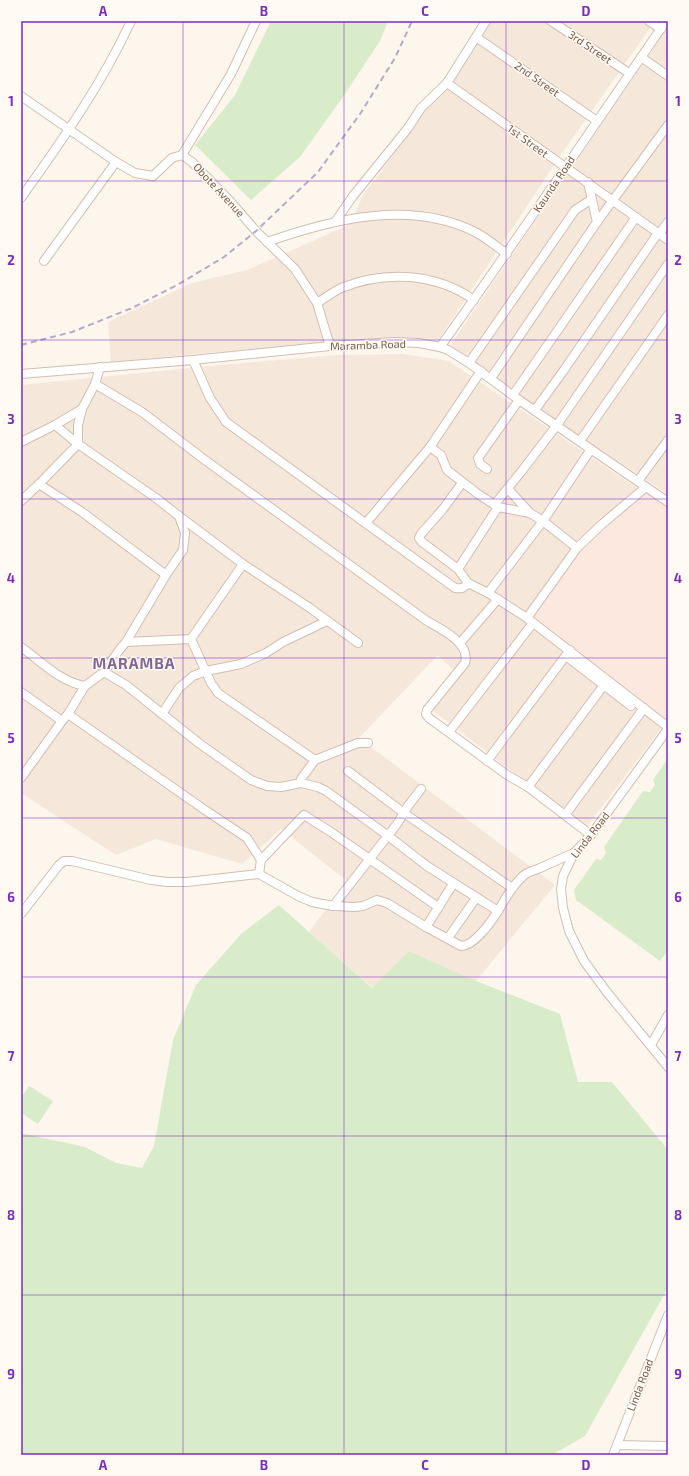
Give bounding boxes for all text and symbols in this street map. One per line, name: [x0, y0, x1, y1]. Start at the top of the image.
text: A: [99, 3, 108, 19]
text: B: [260, 3, 268, 19]
text: C: [421, 3, 429, 19]
text: D: [582, 3, 591, 19]
street label: 3rd Street: [566, 27, 615, 66]
street label: 2nd Street: [512, 58, 562, 99]
text: 1: [8, 93, 14, 109]
text: 1: [675, 93, 681, 109]
street label: 1st Street: [505, 121, 551, 160]
street label: Kaunda Road: [530, 153, 577, 214]
street label: Obote Avenue: [191, 160, 248, 219]
text: 2: [7, 252, 15, 268]
text: 2: [674, 252, 682, 268]
street label: Maramba Road: [330, 337, 406, 352]
text: 3: [7, 411, 15, 427]
text: 3: [674, 411, 682, 427]
text: 4: [7, 570, 15, 586]
text: 4: [674, 570, 682, 586]
district label: MARAMBA: [92, 654, 176, 672]
text: 5: [7, 730, 15, 746]
text: 5: [674, 730, 682, 746]
street label: Linda Road: [568, 809, 612, 860]
text: 6: [7, 889, 15, 905]
text: 6: [674, 889, 682, 905]
text: 7: [8, 1048, 15, 1064]
text: 7: [675, 1048, 682, 1064]
text: 8: [7, 1207, 15, 1223]
text: 8: [674, 1207, 682, 1223]
street label: Linda Road: [624, 1357, 655, 1413]
text: 9: [7, 1366, 15, 1382]
text: 9: [674, 1366, 682, 1382]
text: A: [99, 1457, 108, 1473]
text: B: [260, 1457, 268, 1473]
text: C: [421, 1457, 429, 1473]
text: D: [582, 1457, 591, 1473]

